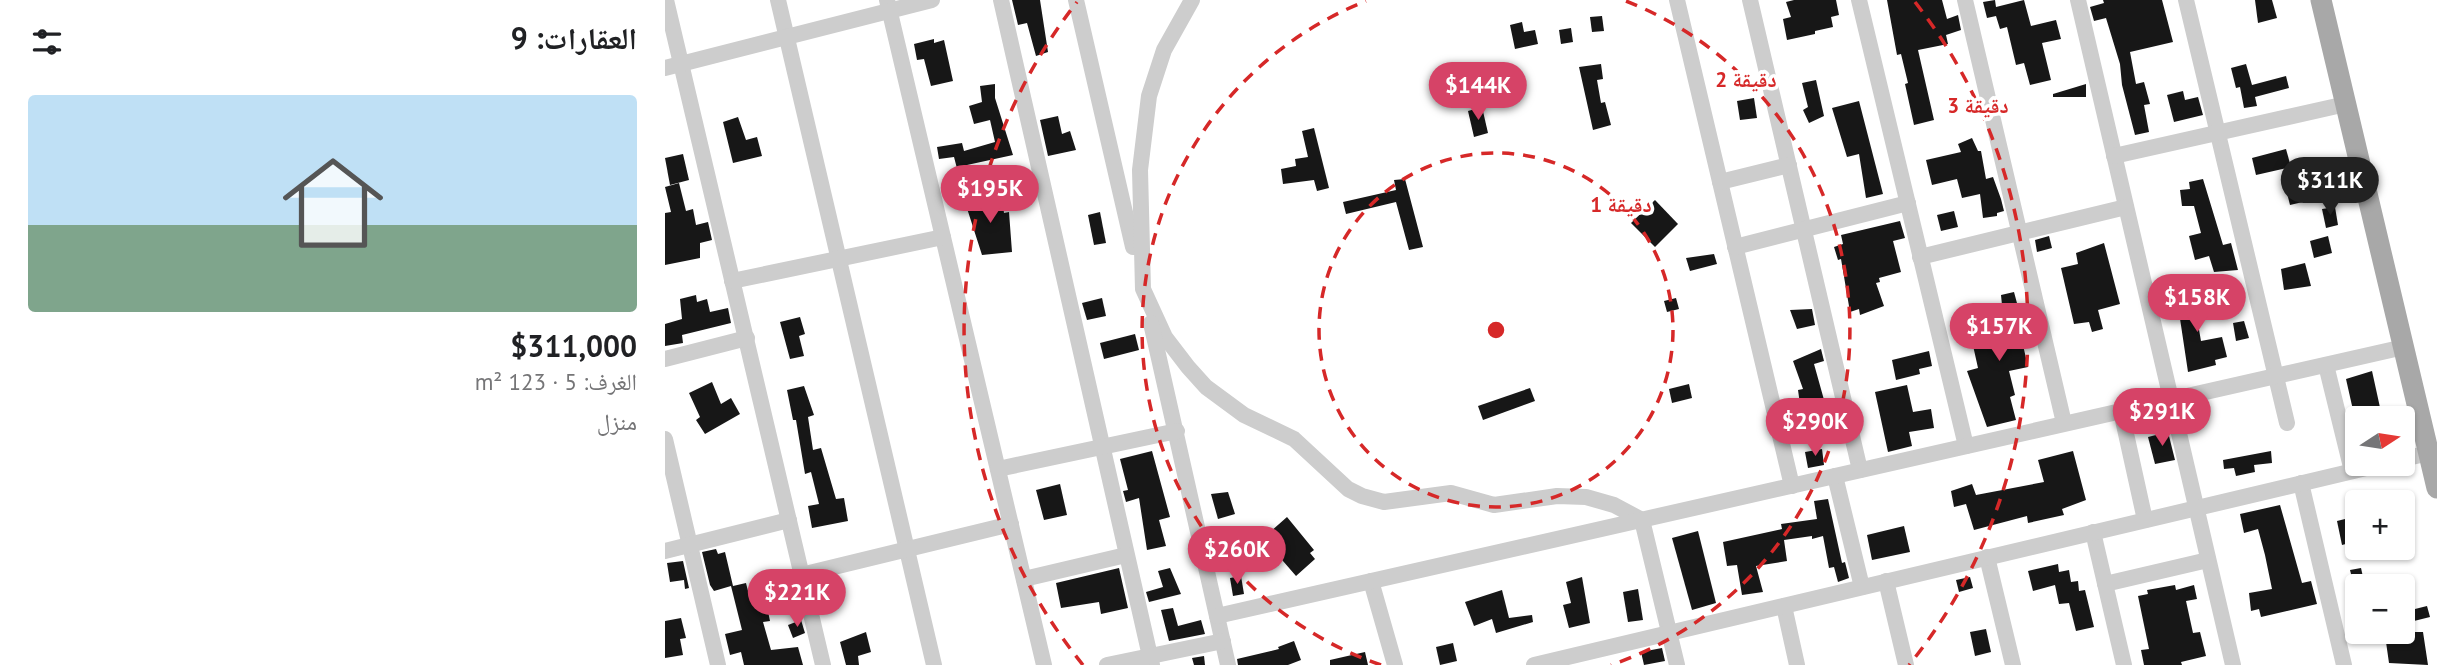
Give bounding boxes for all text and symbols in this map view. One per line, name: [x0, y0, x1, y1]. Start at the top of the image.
text: العقارات: 9: [511, 18, 637, 57]
icon: filters: [28, 23, 66, 61]
pin: $144K: [1429, 62, 1527, 122]
text: 2 دقيقة: [1715, 66, 1777, 93]
text: $144K: [1445, 70, 1511, 99]
text: 3 دقيقة: [1947, 92, 2009, 119]
icon: home: [270, 140, 396, 266]
pin: $311K: [2281, 158, 2379, 217]
text: $311K: [2297, 165, 2363, 194]
pin: $195K: [941, 166, 1039, 225]
text: $195K: [957, 173, 1023, 202]
text: 1 دقيقة: [1590, 191, 1652, 218]
pin: $158K: [2148, 274, 2246, 334]
text: $158K: [2164, 282, 2230, 311]
pin: $157K: [1950, 304, 2048, 363]
text: $157K: [1966, 311, 2032, 340]
centre of rings: [1484, 318, 1508, 342]
text: $311,000: [510, 326, 637, 365]
text: الغرف: 5 · 123 m²: [475, 367, 637, 396]
pin: $291K: [2113, 388, 2211, 448]
text: $291K: [2129, 396, 2195, 425]
pin: $290K: [1766, 398, 1864, 458]
text: $290K: [1782, 406, 1848, 435]
north arrow: [2345, 406, 2415, 476]
map controls: [2345, 406, 2415, 644]
text: منزل: [597, 407, 637, 436]
button: +: [2345, 490, 2415, 560]
pin: $260K: [1188, 526, 1286, 586]
text: $260K: [1204, 534, 1270, 563]
pin: $221K: [748, 570, 846, 629]
button: −: [2345, 574, 2415, 644]
text: $221K: [764, 577, 830, 606]

